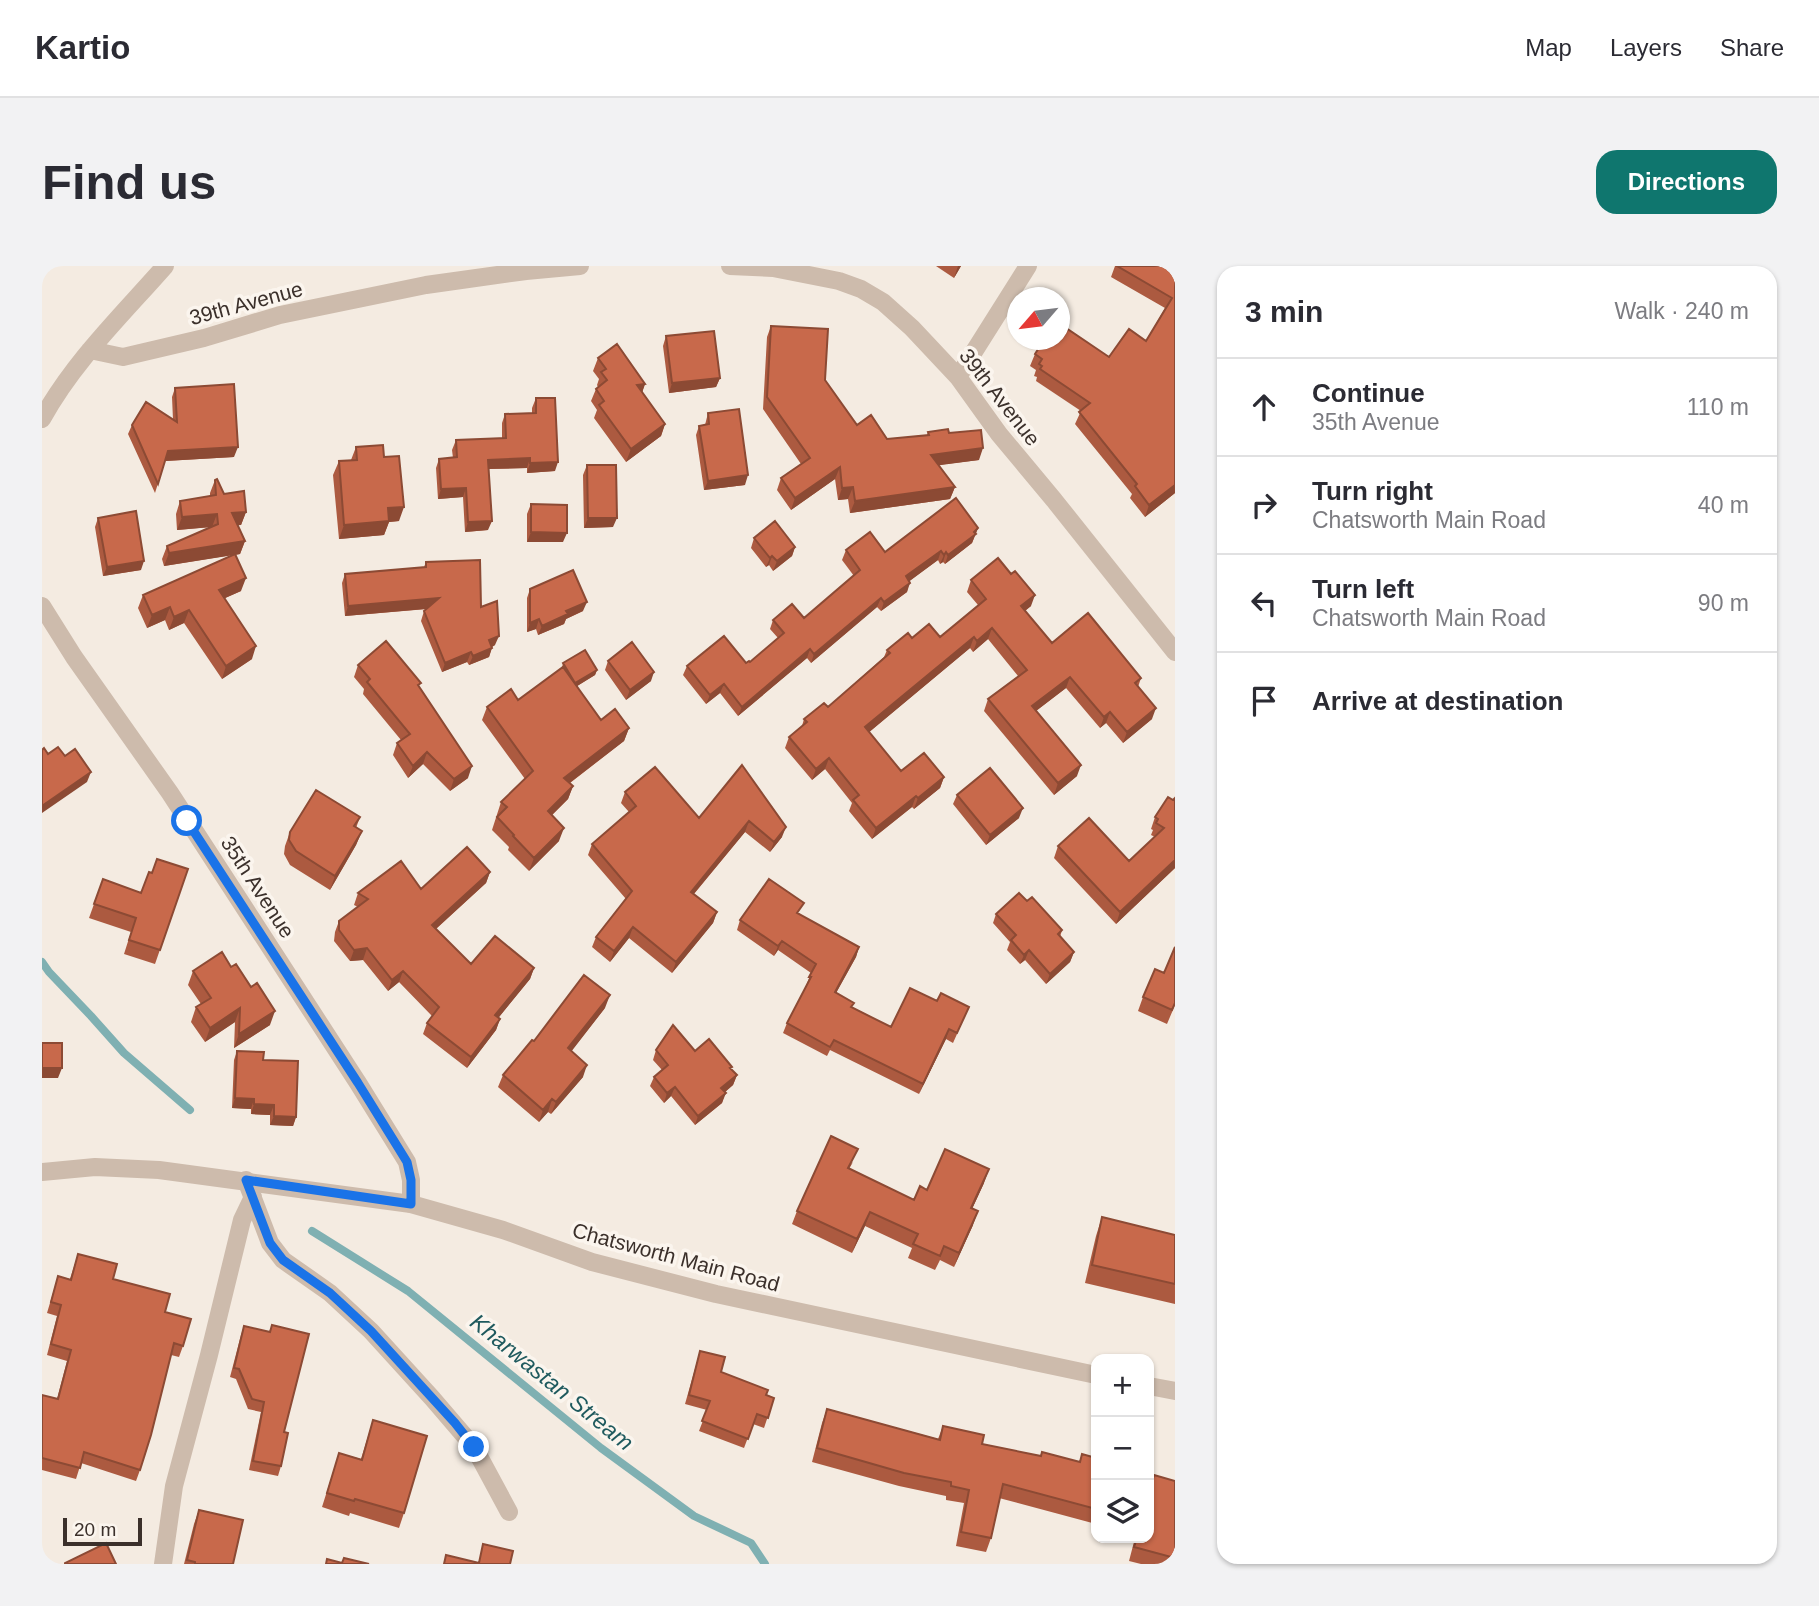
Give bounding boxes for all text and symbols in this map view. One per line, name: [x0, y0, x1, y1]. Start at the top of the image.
text: Kartio: [35, 29, 130, 66]
text: Map: [1525, 34, 1572, 61]
text: Layers: [1610, 34, 1682, 61]
text: Share: [1720, 34, 1784, 61]
button: Directions: [1596, 150, 1777, 214]
text: Find us: [42, 155, 216, 209]
street label: 39th Avenue: [187, 277, 305, 329]
north arrow: [1007, 287, 1070, 350]
text: 3 min: [1245, 295, 1323, 328]
text: Walk · 240 m: [1614, 298, 1749, 324]
street label: 39th Avenue: [955, 344, 1045, 450]
text: Continue: [1312, 378, 1425, 408]
icon: ahead: [1245, 388, 1283, 426]
text: 110 m: [1687, 394, 1749, 420]
text: 35th Avenue: [1312, 409, 1439, 435]
text: Turn right: [1312, 476, 1433, 506]
icon: right: [1245, 486, 1283, 524]
text: 40 m: [1698, 492, 1749, 518]
text: Chatsworth Main Road: [1312, 507, 1546, 533]
text: Turn left: [1312, 574, 1414, 604]
icon: left: [1245, 584, 1283, 622]
text: 90 m: [1698, 590, 1749, 616]
text: Chatsworth Main Road: [1312, 605, 1546, 631]
icon: arrive: [1245, 682, 1283, 720]
text: Arrive at destination: [1312, 686, 1563, 716]
route start: [171, 805, 202, 836]
street label: 35th Avenue: [217, 832, 299, 942]
street label: Chatsworth Main Road: [570, 1218, 782, 1296]
water label: Kharwastan Stream: [465, 1308, 639, 1456]
map controls: [1091, 1354, 1154, 1543]
button: +: [1091, 1354, 1154, 1417]
button: −: [1091, 1417, 1154, 1480]
route end: [458, 1431, 489, 1462]
button: layers: [1091, 1480, 1154, 1543]
scale bar: [63, 1515, 142, 1547]
text: 20 m: [74, 1519, 116, 1540]

